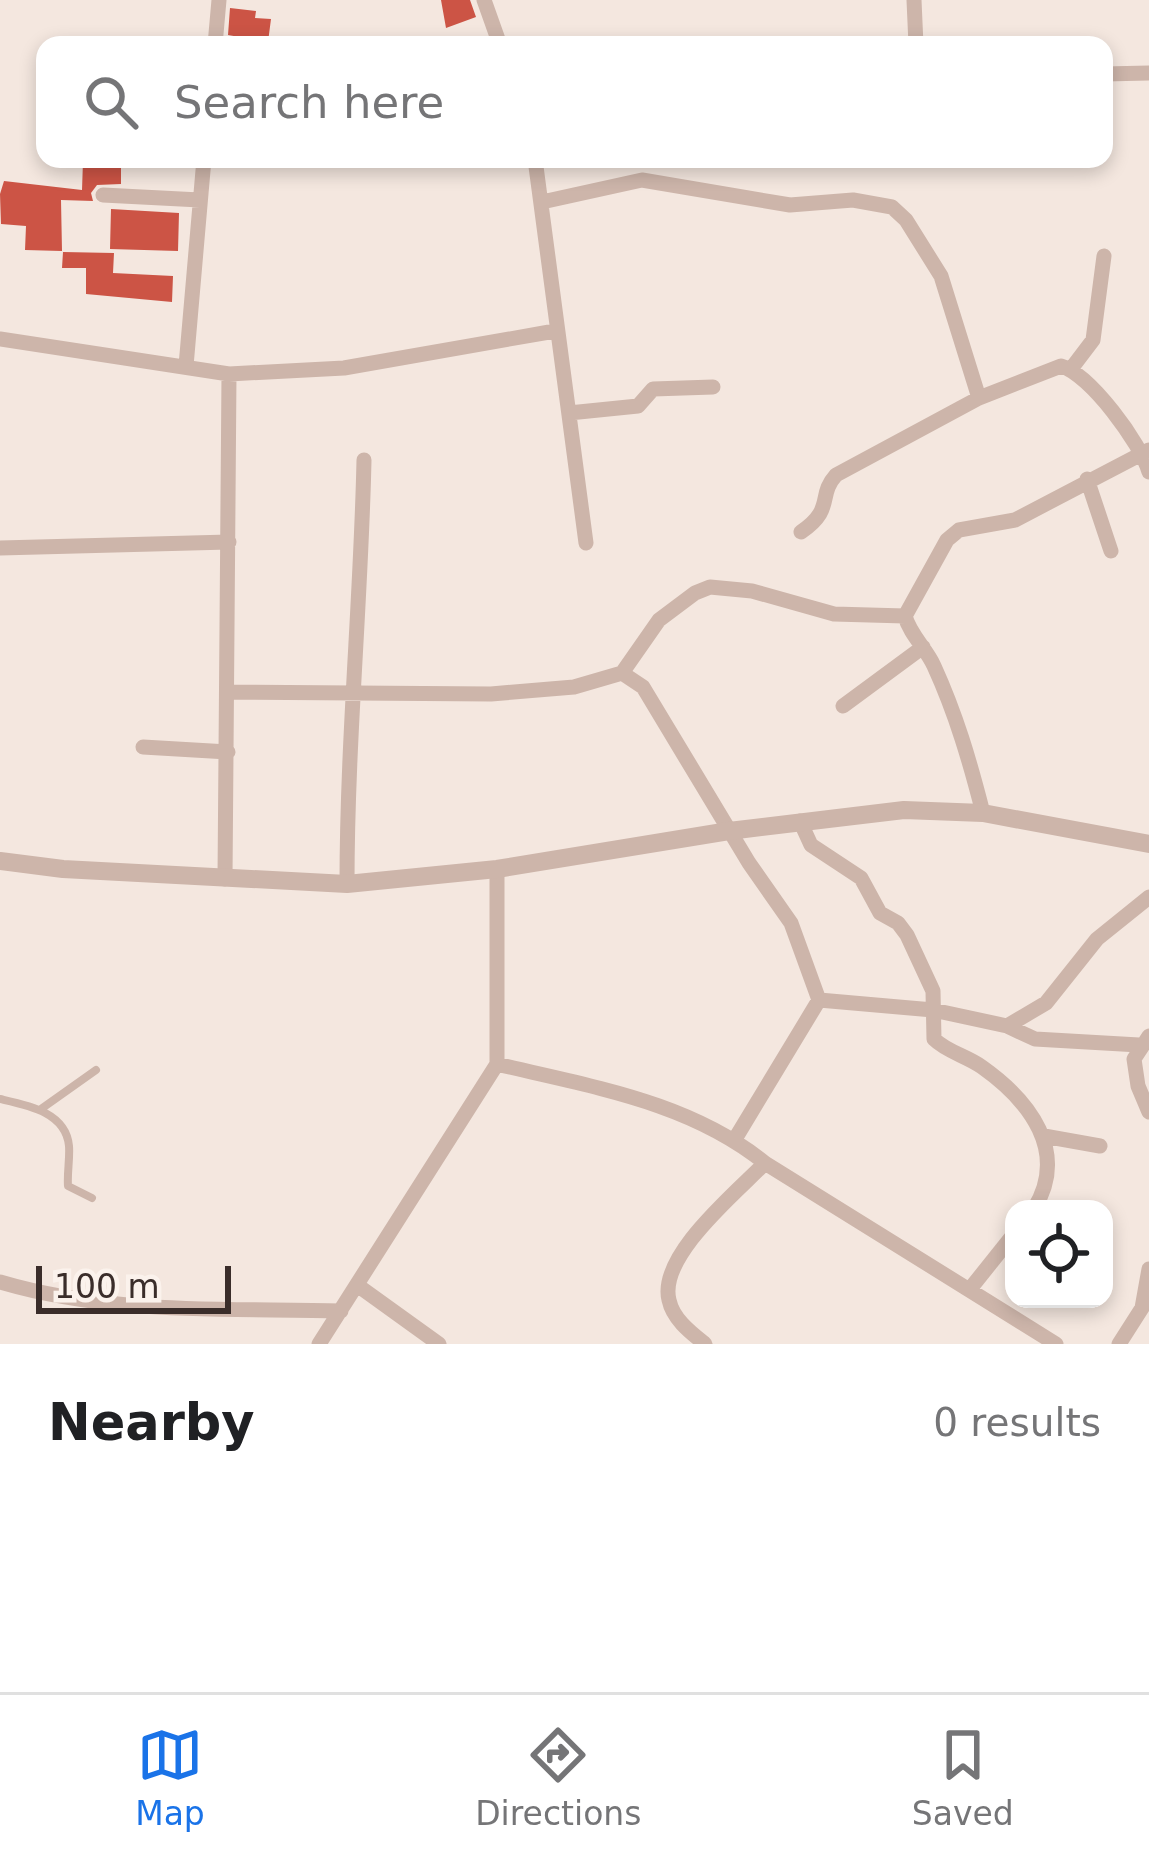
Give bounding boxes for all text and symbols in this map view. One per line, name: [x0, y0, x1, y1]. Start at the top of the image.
search box: [36, 36, 1113, 168]
icon: search: [78, 69, 144, 135]
text: Search here: [174, 76, 444, 129]
map controls: [1005, 1200, 1113, 1308]
button: locate: [1005, 1200, 1113, 1308]
scale bar: [36, 1260, 231, 1313]
text: 100 m: [54, 1267, 160, 1306]
text: Nearby: [48, 1393, 255, 1452]
text: 0 results: [933, 1400, 1101, 1445]
tab: Map: [135, 1722, 205, 1833]
tab: Directions: [475, 1722, 641, 1833]
tab: Saved: [912, 1722, 1014, 1833]

